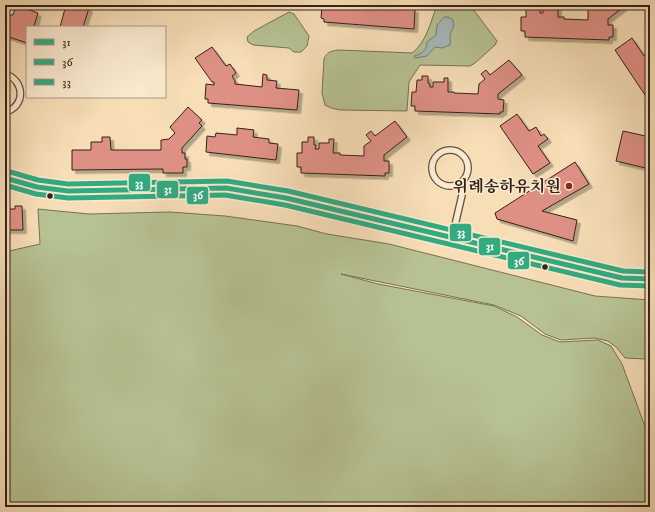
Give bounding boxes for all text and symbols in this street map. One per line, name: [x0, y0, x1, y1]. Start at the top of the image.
legend: [26, 26, 166, 98]
text: 31: [62, 35, 71, 50]
text: 36: [62, 55, 73, 70]
text: 33: [62, 75, 71, 90]
line badge: 33: [128, 173, 151, 192]
text: 33: [135, 177, 143, 191]
place label: 위례송하유치원: [453, 177, 561, 197]
line badge: 31: [156, 180, 179, 199]
marker: 위례송하유치원: [564, 181, 574, 191]
text: 31: [164, 183, 172, 197]
line badge: 36: [186, 186, 209, 205]
text: 36: [193, 189, 204, 203]
unlabelled marker: [45, 191, 55, 201]
line badge: 33: [449, 223, 472, 242]
text: 33: [457, 226, 465, 240]
line badge: 31: [478, 237, 501, 256]
text: 31: [486, 240, 494, 254]
line badge: 36: [507, 251, 530, 270]
text: 36: [514, 255, 525, 269]
unlabelled marker: [540, 262, 550, 272]

